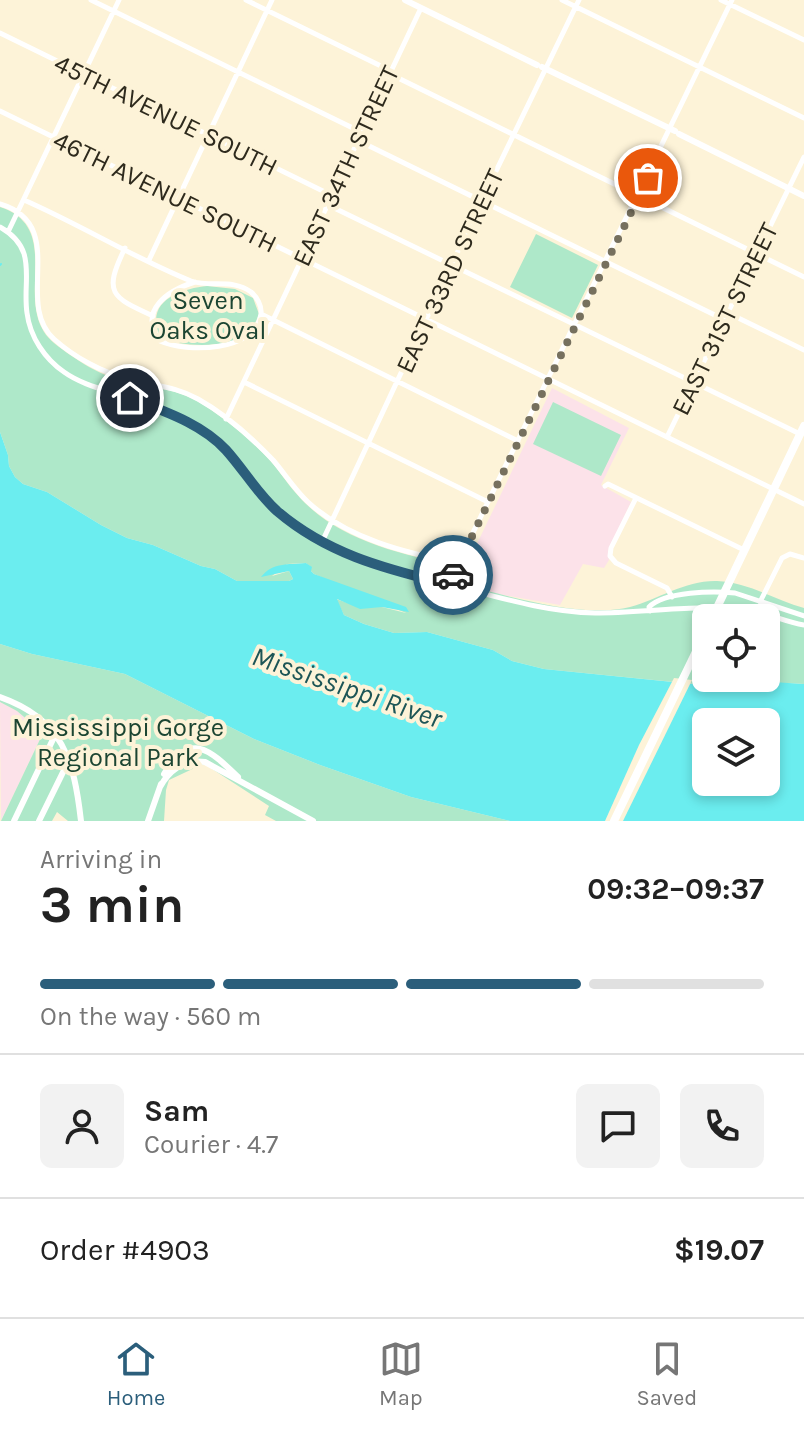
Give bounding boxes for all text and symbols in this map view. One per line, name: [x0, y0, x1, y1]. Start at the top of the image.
street label: 45TH AVENUE SOUTH: [49, 47, 283, 183]
street label: EAST 34TH STREET: [286, 61, 406, 271]
street label: 46TH AVENUE SOUTH: [48, 124, 282, 260]
pin: [614, 144, 682, 212]
icon: bag: [626, 156, 670, 200]
street label: EAST 33RD STREET: [389, 164, 511, 378]
street label: EAST 31ST STREET: [665, 218, 785, 420]
park label: Seven Oaks Oval: [149, 285, 267, 346]
pin: [96, 364, 164, 432]
icon: home: [108, 376, 152, 420]
courier: [413, 535, 493, 615]
icon: car: [431, 553, 475, 597]
map controls: [692, 604, 780, 796]
button: locate: [692, 604, 780, 692]
water label: Mississippi River: [248, 639, 448, 735]
button: layers: [692, 708, 780, 796]
park label: Mississippi Gorge Regional Park: [12, 712, 224, 773]
text: Arriving in: [40, 844, 162, 875]
text: 09:32–09:37: [587, 871, 764, 907]
text: 3 min: [40, 874, 184, 935]
text: On the way · 560 m: [40, 1001, 261, 1032]
button: person: [40, 1084, 124, 1168]
button: chat: [576, 1084, 660, 1168]
button: phone: [680, 1084, 764, 1168]
text: Sam: [144, 1093, 209, 1129]
text: Courier · 4.7: [144, 1129, 278, 1160]
text: Order #4903: [40, 1232, 210, 1268]
text: $19.07: [674, 1232, 764, 1268]
tab: Home: [107, 1337, 165, 1411]
tab: Map: [379, 1337, 423, 1411]
tab: Saved: [636, 1337, 697, 1411]

